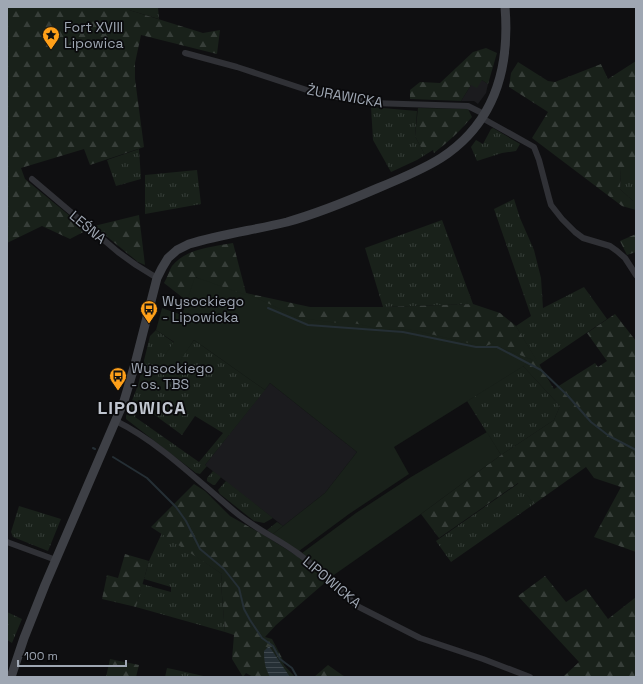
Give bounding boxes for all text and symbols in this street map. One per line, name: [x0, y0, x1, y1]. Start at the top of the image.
place label: Fort XVIII Lipowica: [64, 18, 124, 52]
place icon: Fort XVIII Lipowica: [41, 25, 61, 50]
street label: ŻURAWICKA: [306, 80, 385, 112]
street label: LEŚNA: [66, 207, 110, 248]
place label: Wysockiego - Lipowicka: [162, 292, 244, 326]
bus stop icon: Wysockiego - Lipowicka: [139, 299, 159, 324]
place label: Wysockiego - os. TBS: [131, 359, 213, 393]
bus stop icon: Wysockiego - os. TBS: [108, 366, 128, 391]
district label: LIPOWICA: [97, 396, 187, 419]
street label: LIPOWICKA: [299, 552, 365, 612]
scale bar: [18, 642, 126, 668]
text: 100 m: [24, 648, 58, 664]

